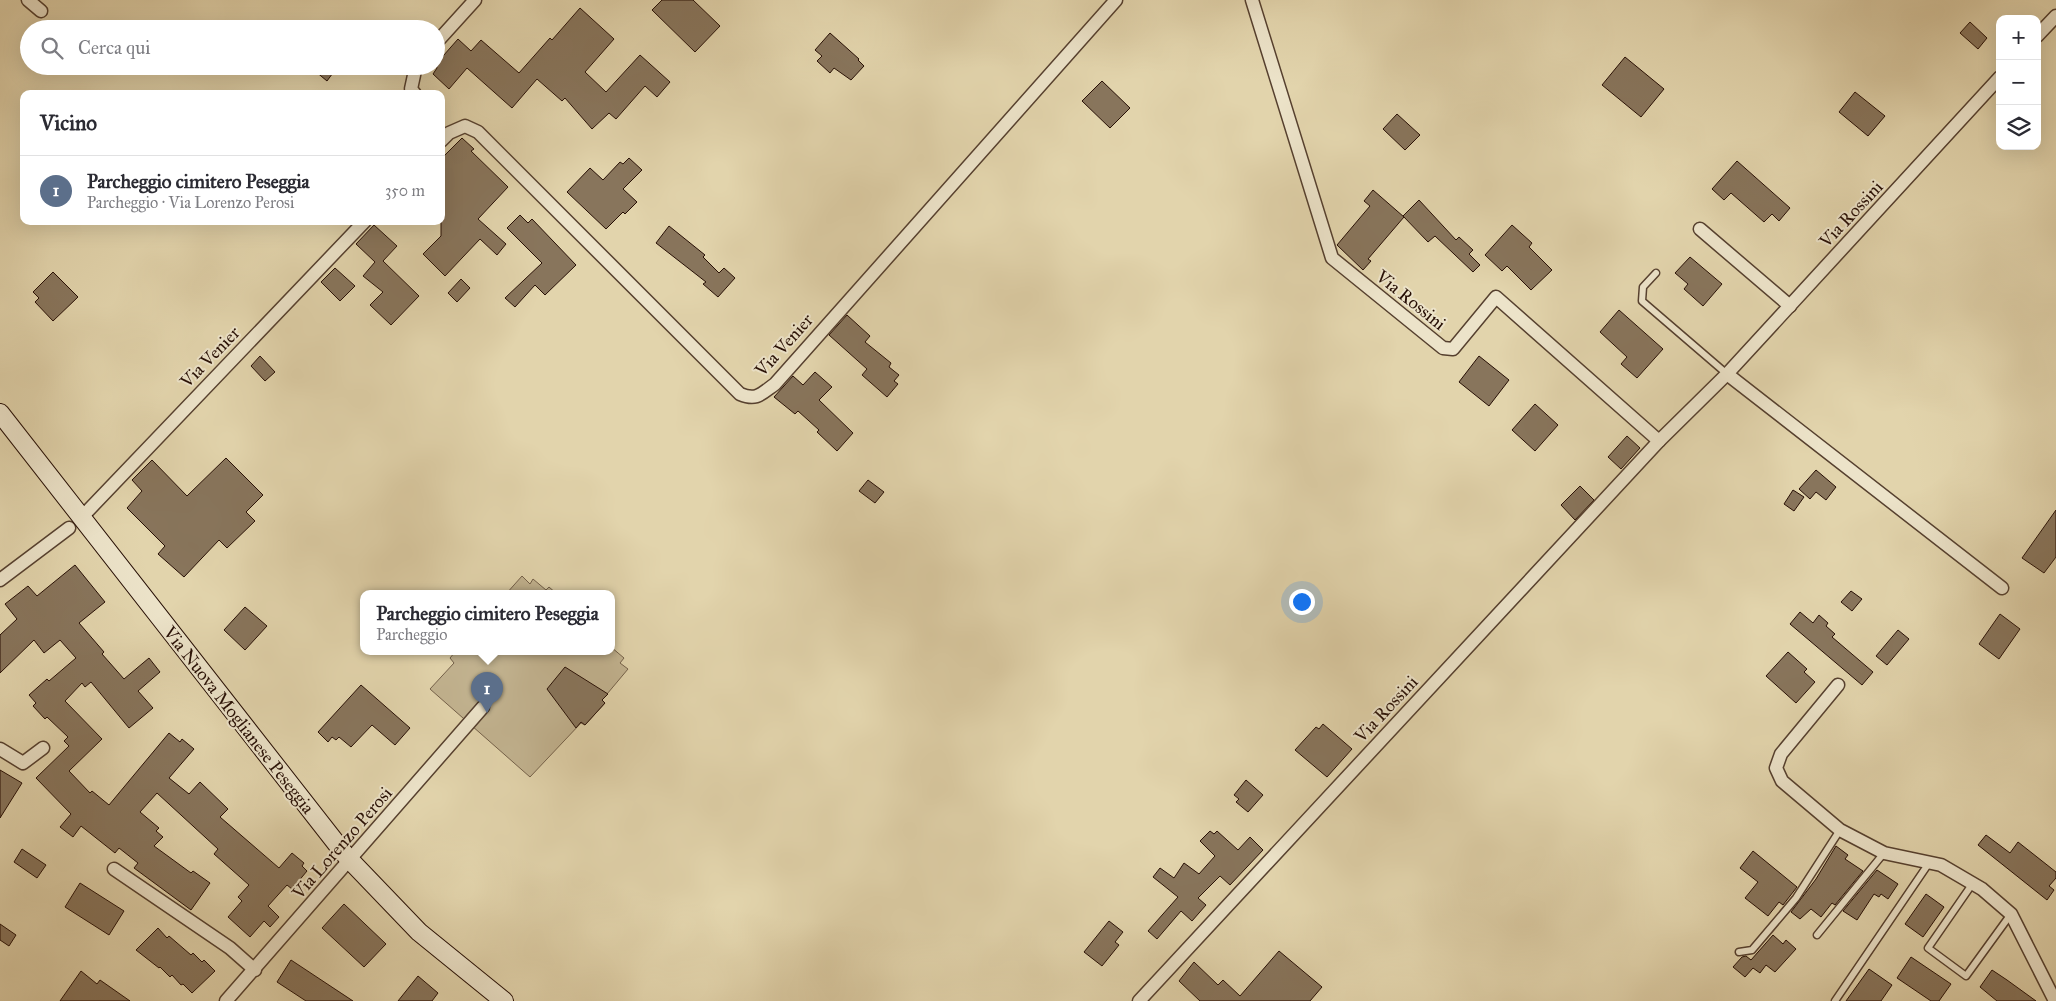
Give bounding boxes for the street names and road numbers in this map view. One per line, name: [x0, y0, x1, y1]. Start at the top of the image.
street label: Via Rossini: [1814, 176, 1888, 253]
street label: Via Rossini: [1371, 265, 1450, 335]
street label: Via Venier: [750, 309, 818, 382]
street label: Via Venier: [175, 322, 245, 393]
street label: Via Nuova Moglianese Peseggia: [158, 621, 319, 819]
street label: Via Rossini: [1349, 671, 1423, 748]
street label: Via Lorenzo Perosi: [287, 782, 397, 904]

